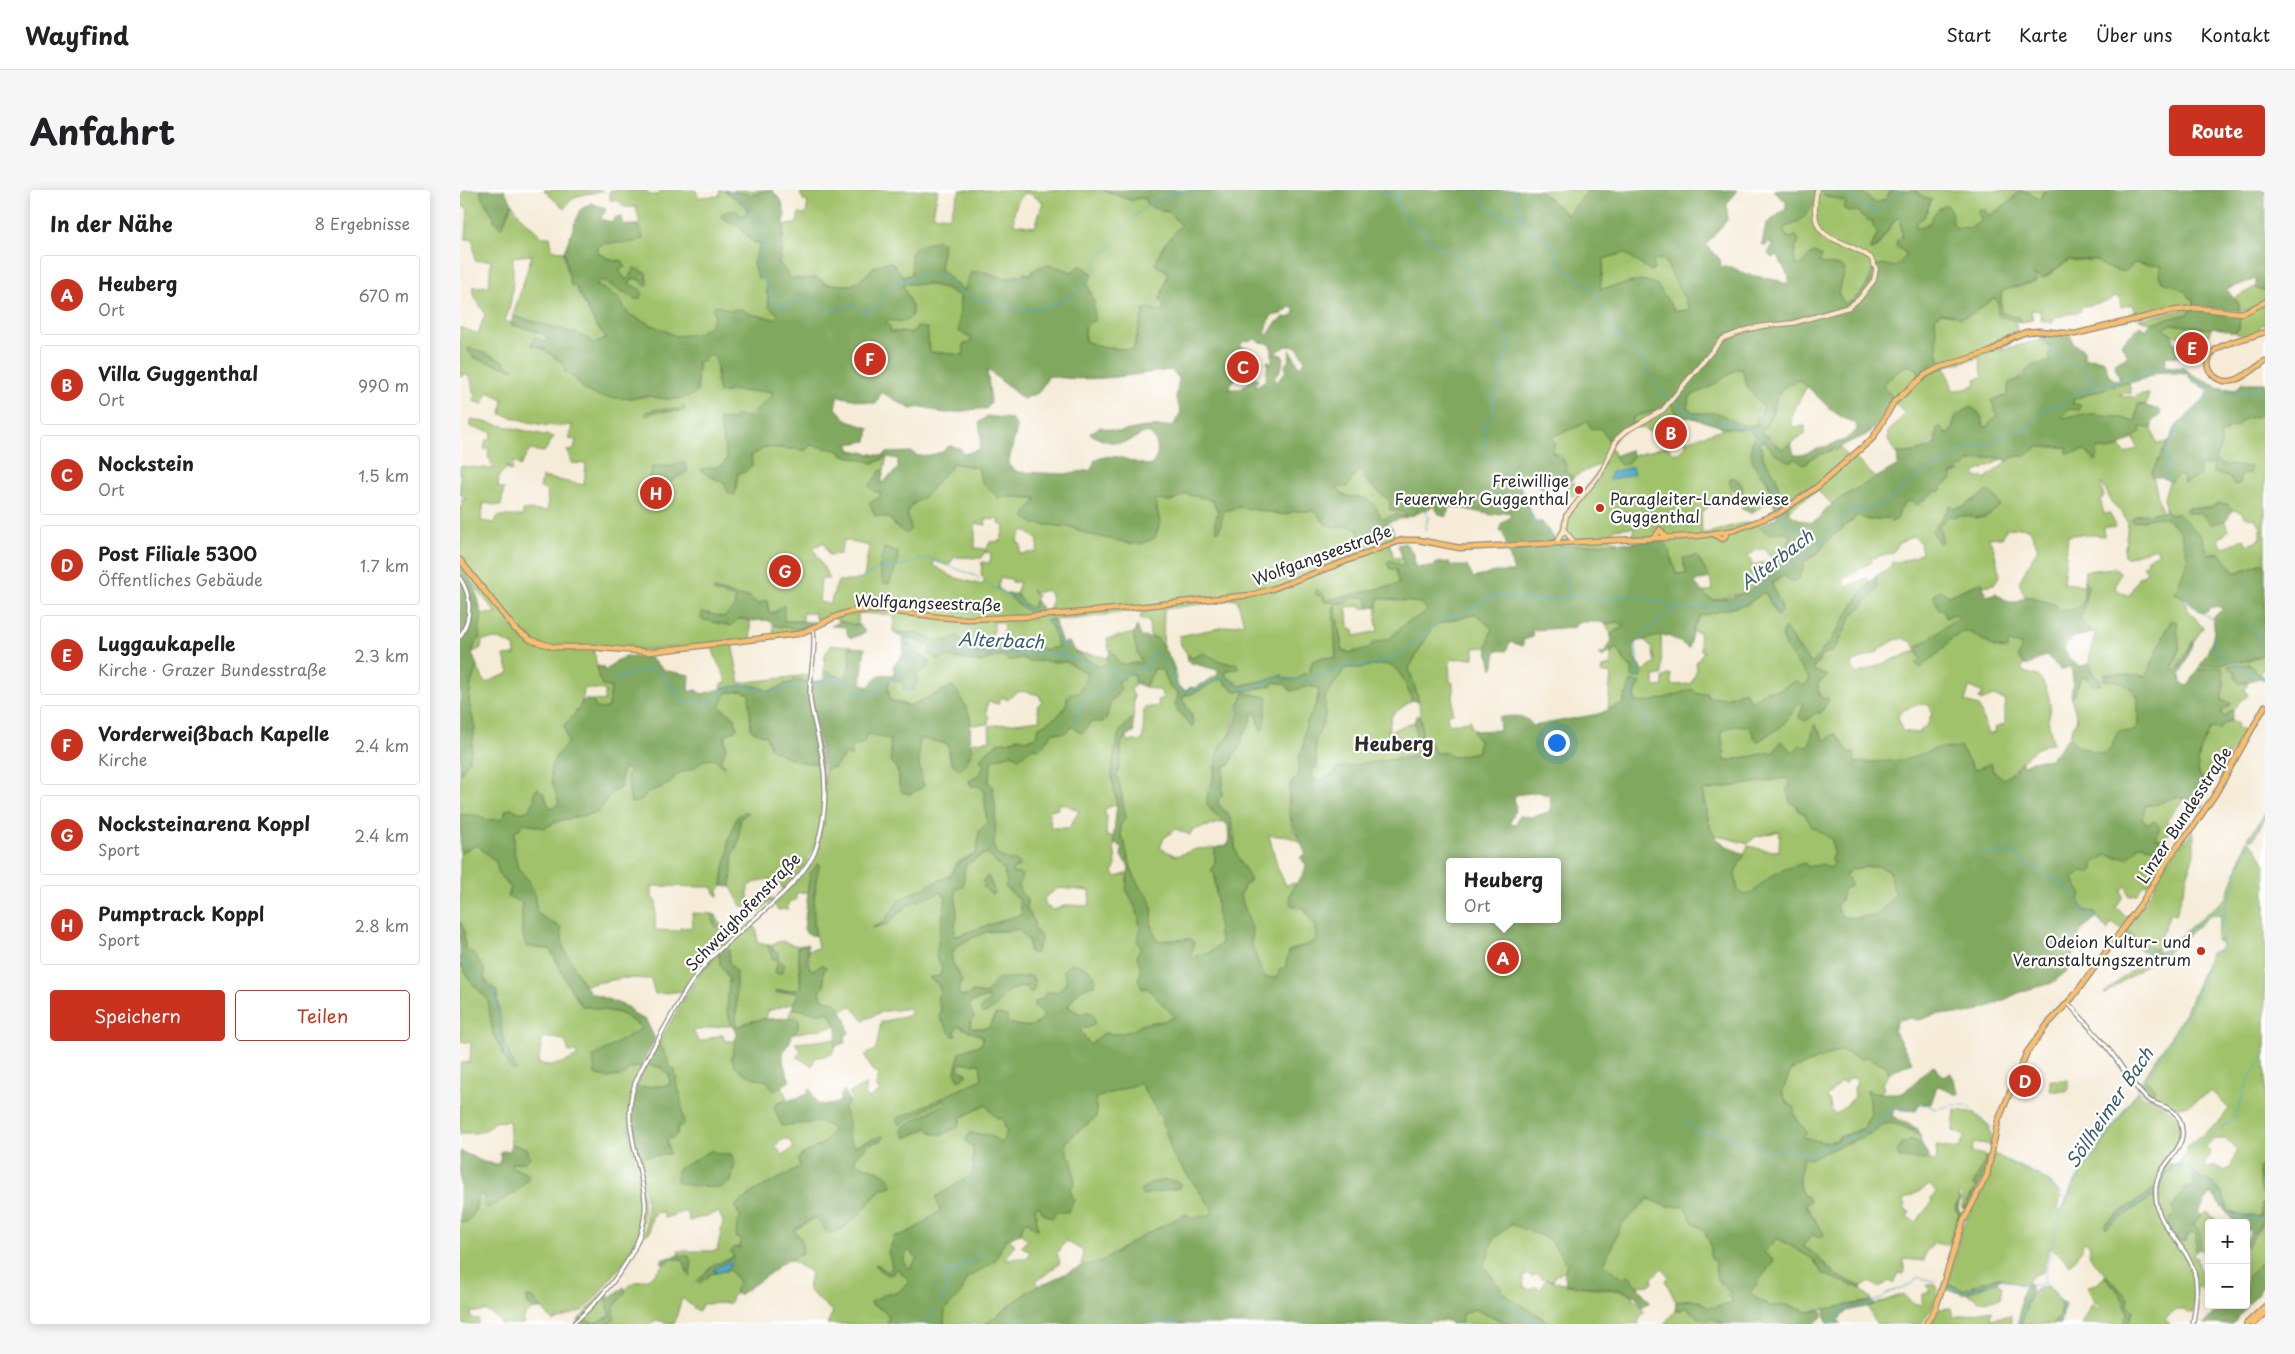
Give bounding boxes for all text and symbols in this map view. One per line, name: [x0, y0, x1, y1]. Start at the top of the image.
text: Wayfind: [25, 17, 129, 53]
text: Start: [1946, 21, 1991, 48]
text: Karte: [2019, 21, 2068, 48]
text: Über uns: [2096, 21, 2172, 48]
text: Kontakt: [2200, 21, 2270, 48]
text: Anfahrt: [30, 104, 175, 157]
button: Route: [2169, 105, 2265, 156]
text: In der Nähe: [50, 207, 172, 239]
text: 8 Ergebnisse: [314, 211, 410, 235]
text: Heuberg: [98, 269, 177, 297]
text: A: [61, 283, 73, 307]
text: 670 m: [359, 283, 409, 307]
text: Ort: [98, 297, 125, 321]
pin: E: [2176, 329, 2208, 367]
pin: F: [854, 340, 886, 378]
pin: C: [1227, 348, 1259, 386]
text: Villa Guggenthal: [98, 359, 258, 387]
text: B: [62, 373, 72, 397]
text: 990 m: [358, 373, 409, 397]
text: Ort: [98, 387, 125, 411]
pin: B: [1655, 414, 1687, 452]
text: Nockstein: [98, 449, 194, 477]
text: C: [61, 463, 73, 487]
text: 1.5 km: [358, 463, 409, 487]
place label: Freiwillige Feuerwehr Guggenthal: [1395, 468, 1569, 510]
pin: H: [640, 474, 672, 512]
text: Ort: [98, 477, 125, 501]
marker: Freiwillige Feuerwehr Guggenthal: [1573, 484, 1585, 496]
place label: Paragleiter-Landewiese Guggenthal: [1610, 486, 1789, 528]
marker: Paragleiter-Landewiese Guggenthal: [1594, 502, 1606, 514]
street label: Wolfgangseestraße: [1249, 518, 1395, 590]
water label: Alterbach: [1734, 522, 1819, 595]
text: Post Filiale 5300: [98, 539, 257, 567]
pin: G: [769, 552, 801, 590]
text: D: [61, 553, 73, 577]
text: 1.7 km: [360, 553, 409, 577]
text: Öffentliches Gebäude: [98, 567, 263, 591]
street label: Wolfgangseestraße: [854, 587, 1002, 617]
water label: Alterbach: [958, 625, 1045, 655]
text: Luggaukapelle: [98, 629, 235, 657]
text: E: [62, 643, 72, 667]
text: 2.3 km: [354, 643, 409, 667]
text: Kirche · Grazer Bundesstraße: [98, 657, 327, 681]
text: Vorderweißbach Kapelle: [98, 719, 329, 747]
district label: Heuberg: [1354, 729, 1434, 757]
your location: [1544, 730, 1570, 756]
text: F: [62, 733, 72, 757]
text: 2.4 km: [355, 733, 409, 757]
street label: Linzer Bundesstraße: [2130, 741, 2237, 888]
text: Kirche: [98, 747, 147, 771]
text: Nocksteinarena Koppl: [98, 809, 310, 837]
text: G: [60, 823, 74, 847]
text: 2.4 km: [355, 823, 409, 847]
text: Sport: [98, 837, 140, 861]
street label: Schwaighofenstraße: [679, 847, 805, 976]
popup: [1446, 858, 1561, 923]
text: Heuberg: [1464, 865, 1543, 893]
text: Ort: [1464, 893, 1490, 917]
text: Pumptrack Koppl: [98, 899, 264, 927]
text: H: [61, 913, 73, 937]
text: 2.8 km: [355, 913, 409, 937]
text: Sport: [98, 927, 140, 951]
place label: Odeion Kultur- und Veranstaltungszentrum: [2013, 929, 2191, 971]
pin: A: [1487, 939, 1519, 977]
marker: Odeion Kultur- und Veranstaltungszentrum: [2195, 945, 2207, 957]
button: Speichern: [50, 990, 225, 1041]
button: Teilen: [235, 990, 410, 1041]
water label: Söllheimer Bach: [2058, 1041, 2159, 1173]
pin: D: [2009, 1062, 2041, 1100]
map controls: [2205, 1219, 2250, 1309]
button: +: [2205, 1219, 2250, 1264]
button: −: [2205, 1264, 2250, 1309]

